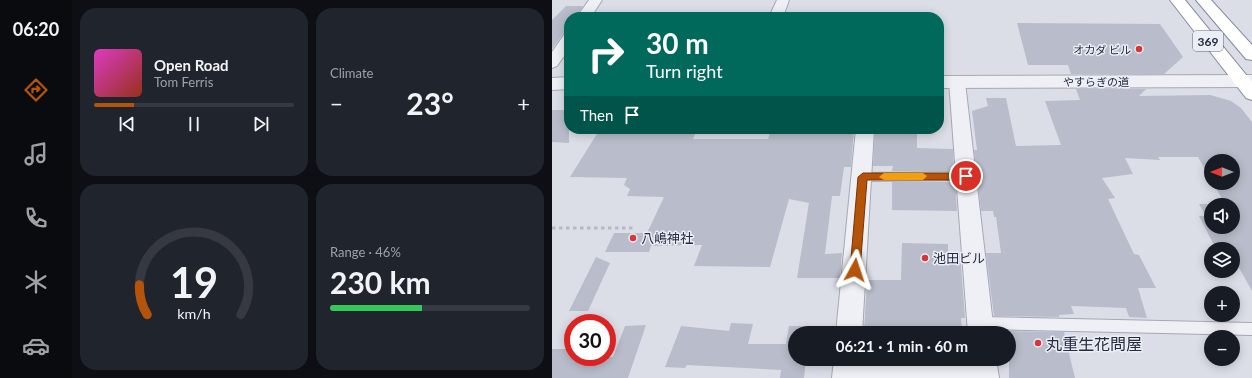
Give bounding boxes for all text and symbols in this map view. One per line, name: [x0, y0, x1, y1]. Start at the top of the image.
text: 06:20: [13, 18, 59, 40]
text: 30 m: [646, 26, 709, 60]
icon: right: [580, 28, 632, 80]
road number: 369: [1193, 31, 1223, 51]
place label: オカダ ビル: [1073, 43, 1131, 56]
marker: オカダ ビル: [1134, 44, 1144, 54]
text: Open Road: [154, 56, 229, 74]
text: Turn right: [646, 60, 723, 82]
text: Climate: [330, 65, 373, 81]
text: Tom Ferris: [154, 74, 213, 90]
street label: やすらぎの道: [1063, 75, 1129, 88]
icon: directions: [22, 76, 50, 104]
text: 23°: [406, 85, 454, 121]
text: −: [330, 90, 343, 117]
text: +: [517, 90, 530, 117]
icon: arrive: [621, 104, 643, 126]
text: Then: [580, 106, 613, 124]
icon: previous: [116, 113, 138, 135]
icon: pause: [183, 113, 205, 135]
icon: next: [250, 113, 272, 135]
icon: music: [22, 140, 50, 168]
north arrow: [1204, 154, 1240, 190]
map controls: [1204, 154, 1240, 366]
pin: [949, 159, 983, 193]
icon: arrive: [955, 165, 977, 187]
button: sound: [1204, 198, 1240, 234]
icon: phone: [22, 204, 50, 232]
place label: 八嶋神社: [641, 230, 693, 246]
marker: 八嶋神社: [628, 233, 638, 243]
button: layers: [1204, 242, 1240, 278]
text: Range · 46%: [330, 244, 401, 260]
position arrow: [834, 249, 876, 291]
place label: 池田ビル: [933, 250, 985, 266]
marker: 池田ビル: [920, 253, 930, 263]
text: 19: [170, 257, 218, 307]
text: 230 km: [330, 264, 431, 300]
icon: climate: [22, 268, 50, 296]
button: +: [1204, 286, 1240, 322]
text: km/h: [177, 305, 211, 322]
speed limit sign: 30: [564, 314, 616, 366]
button: −: [1204, 330, 1240, 366]
icon: car: [22, 332, 50, 360]
place label: 丸重生花問屋: [1046, 334, 1142, 353]
text: 06:21 · 1 min · 60 m: [836, 337, 968, 355]
marker: 丸重生花問屋: [1033, 338, 1043, 348]

